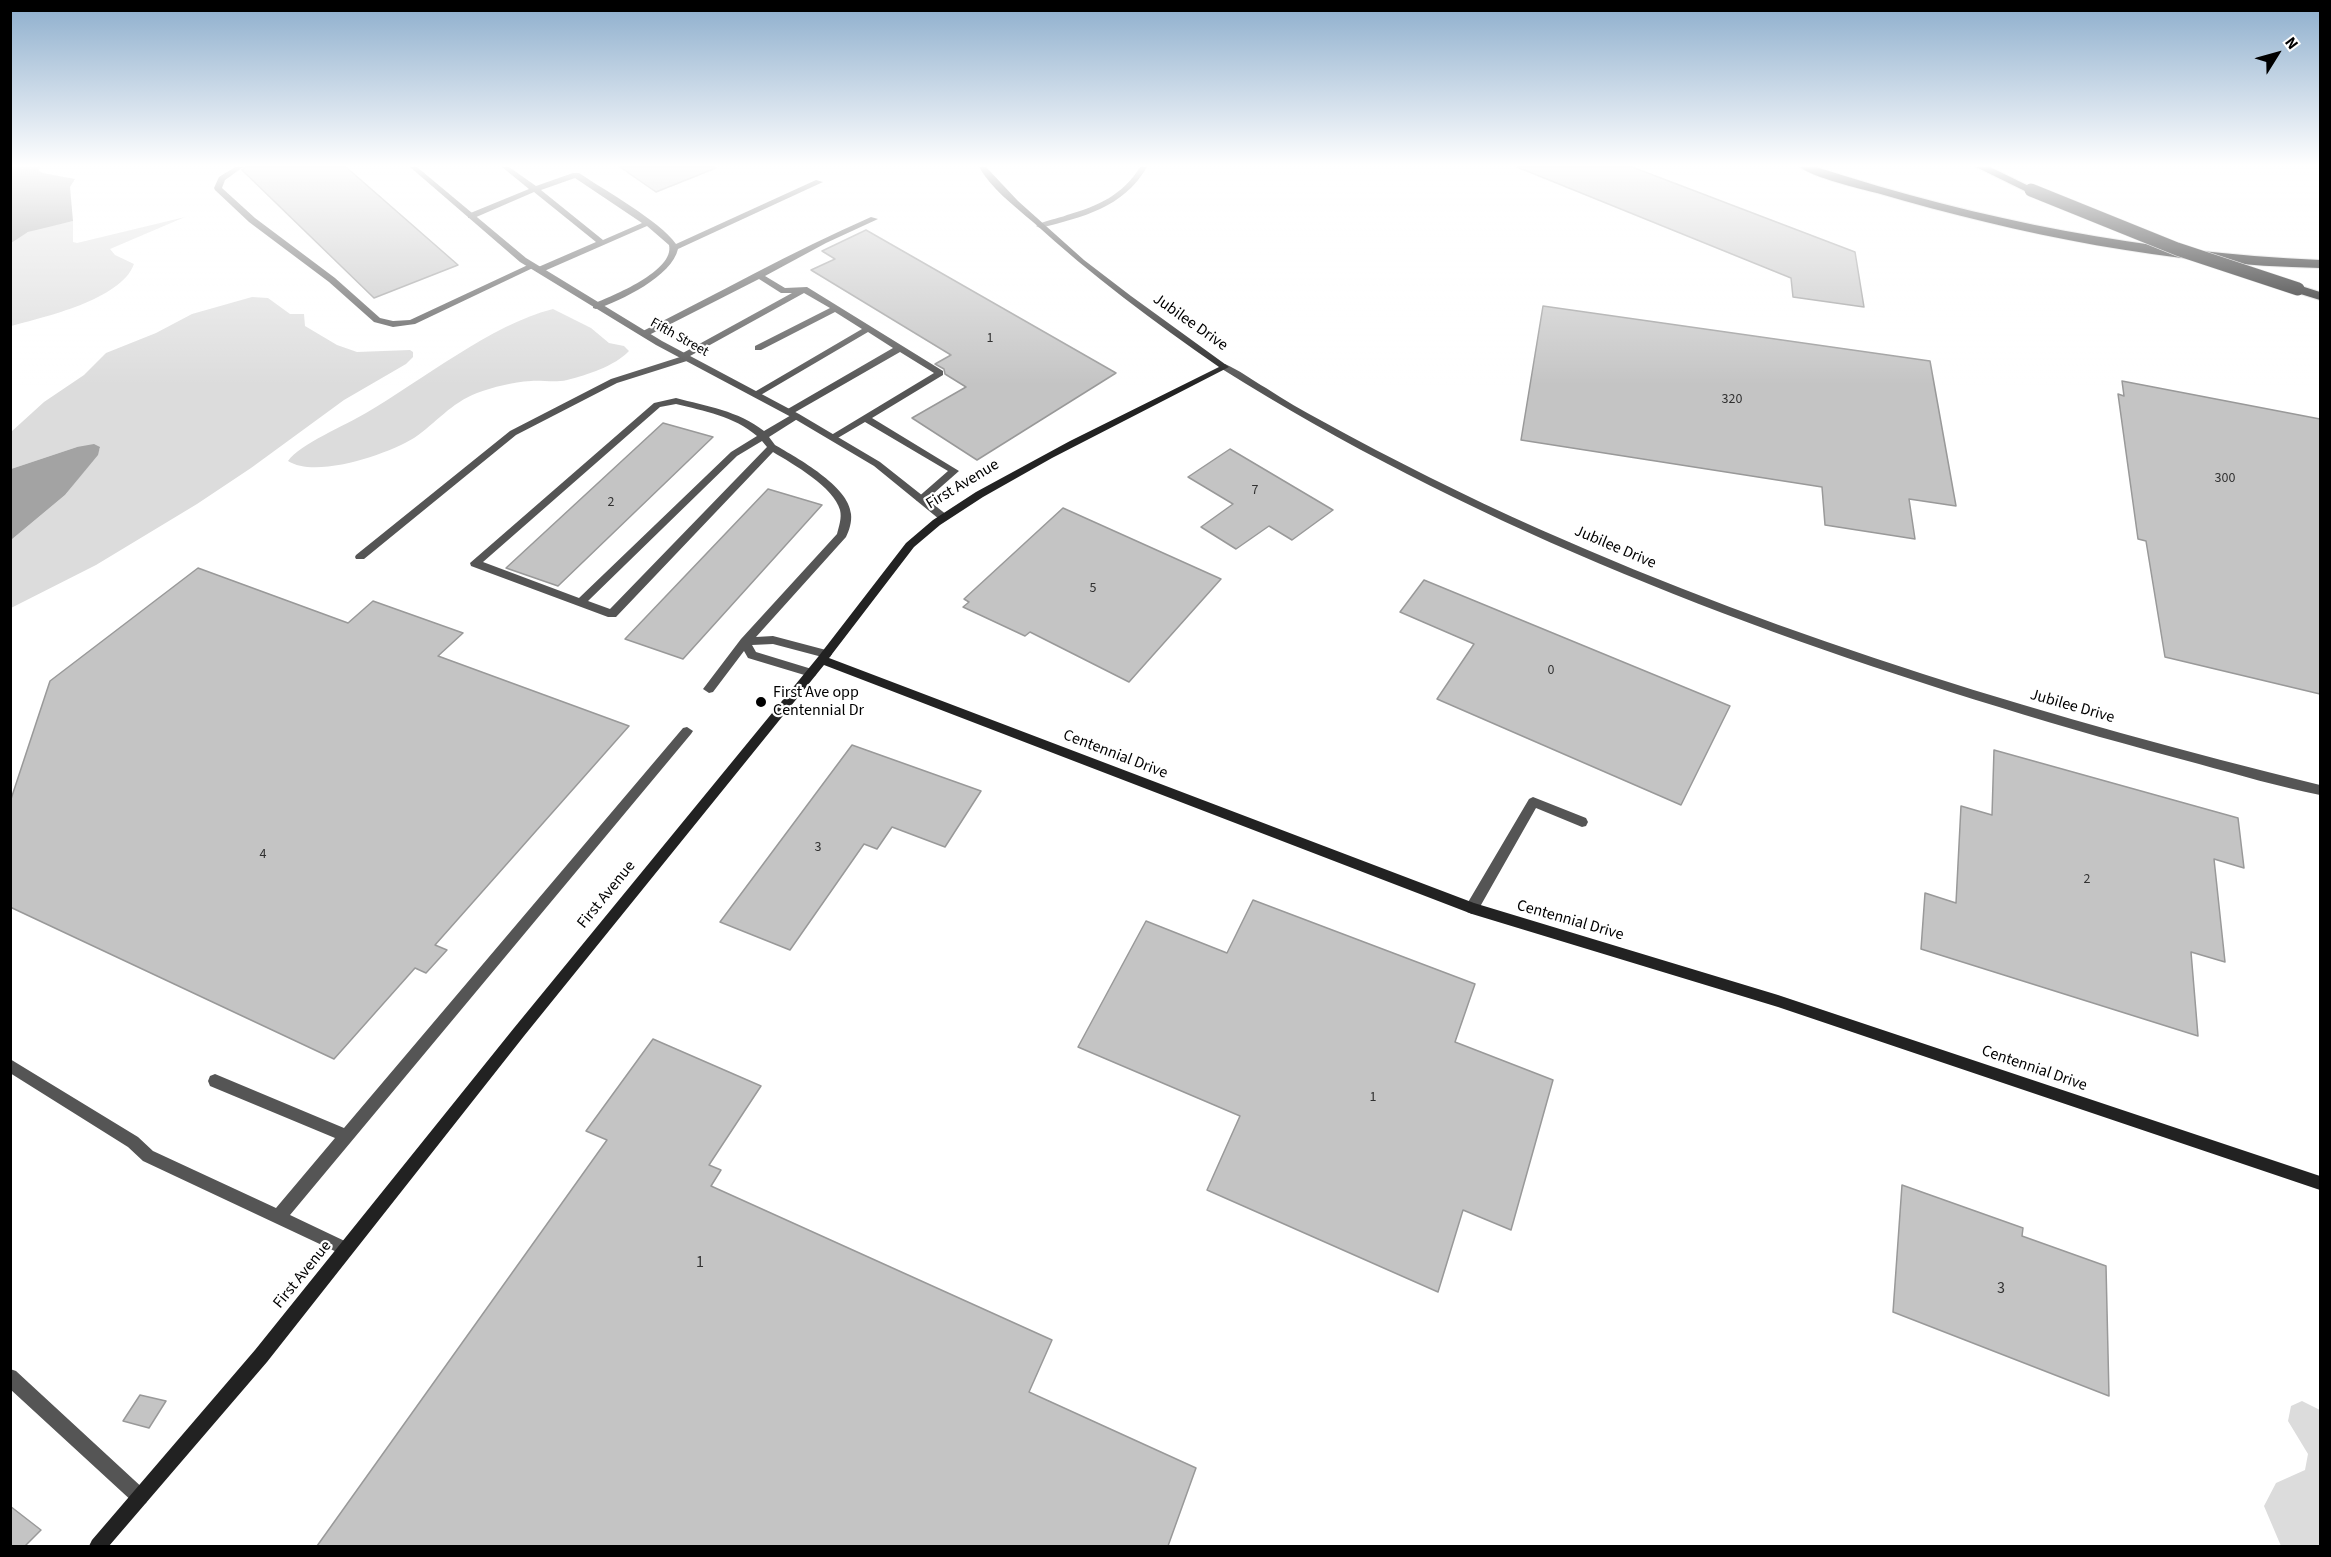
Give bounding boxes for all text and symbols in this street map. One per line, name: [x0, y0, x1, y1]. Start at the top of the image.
north arrow: [2247, 24, 2307, 84]
text: N: [2279, 32, 2303, 54]
street label: Jubilee Drive: [1149, 290, 1231, 356]
street label: Fifth Street: [647, 315, 711, 361]
house number: 1: [987, 331, 993, 347]
house number: 320: [1722, 392, 1742, 408]
street label: First Avenue: [923, 456, 1003, 514]
house number: 300: [2215, 471, 2235, 487]
house number: 7: [1252, 483, 1258, 499]
house number: 2: [608, 495, 614, 511]
street label: Jubilee Drive: [1571, 522, 1659, 574]
house number: 5: [1090, 581, 1096, 597]
house number: 0: [1548, 663, 1554, 679]
place label: First Ave opp Centennial Dr: [773, 683, 864, 721]
street label: Jubilee Drive: [2028, 686, 2116, 728]
marker: First Ave opp Centennial Dr: [754, 695, 768, 709]
street label: Centennial Drive: [1060, 726, 1170, 784]
house number: 3: [815, 840, 821, 856]
house number: 4: [260, 847, 266, 863]
street label: First Avenue: [574, 857, 640, 933]
house number: 2: [2084, 872, 2090, 888]
street label: Centennial Drive: [1514, 897, 1626, 945]
street label: Centennial Drive: [1979, 1042, 2089, 1096]
house number: 1: [1370, 1090, 1376, 1106]
street label: First Avenue: [270, 1237, 336, 1313]
house number: 1: [696, 1253, 704, 1273]
house number: 3: [1997, 1279, 2005, 1299]

